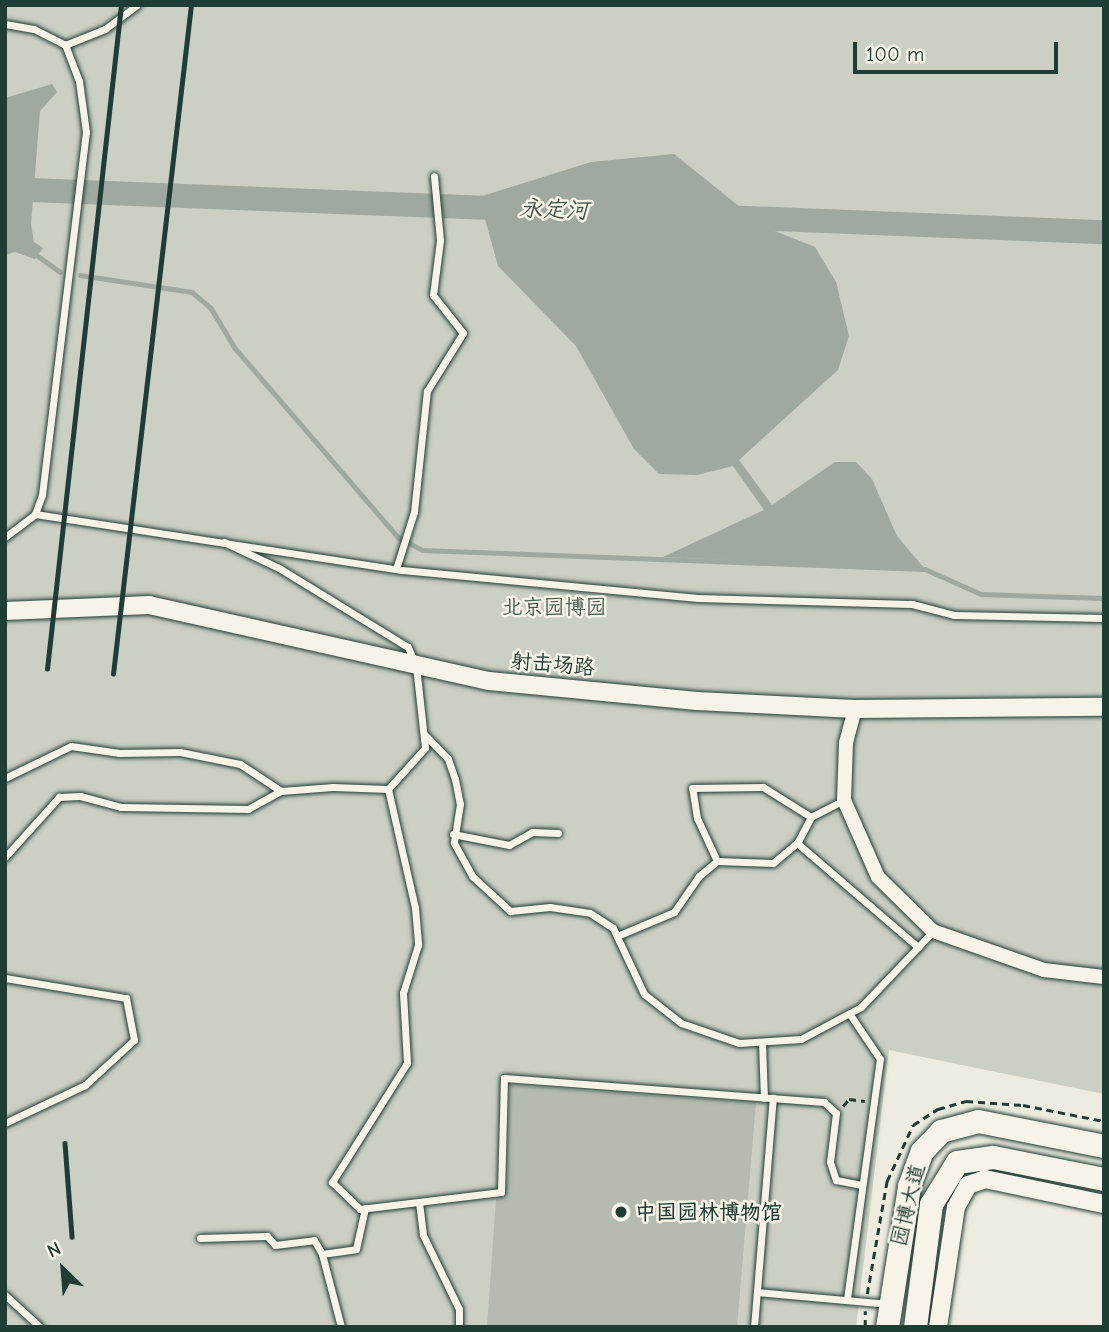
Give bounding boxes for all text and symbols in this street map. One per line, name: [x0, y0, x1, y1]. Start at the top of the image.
scale bar: [857, 28, 1062, 72]
text: 100 m: [866, 42, 924, 66]
water label: 永定河: [519, 195, 589, 225]
park label: 北京园博园: [502, 594, 606, 620]
street label: 射击场路: [510, 648, 596, 680]
street label: 园博大道: [886, 1161, 930, 1249]
place label: 中国园林博物馆: [635, 1199, 782, 1225]
marker: 中国园林博物馆: [613, 1204, 629, 1220]
north arrow: [28, 1234, 98, 1304]
text: N: [44, 1237, 64, 1263]

